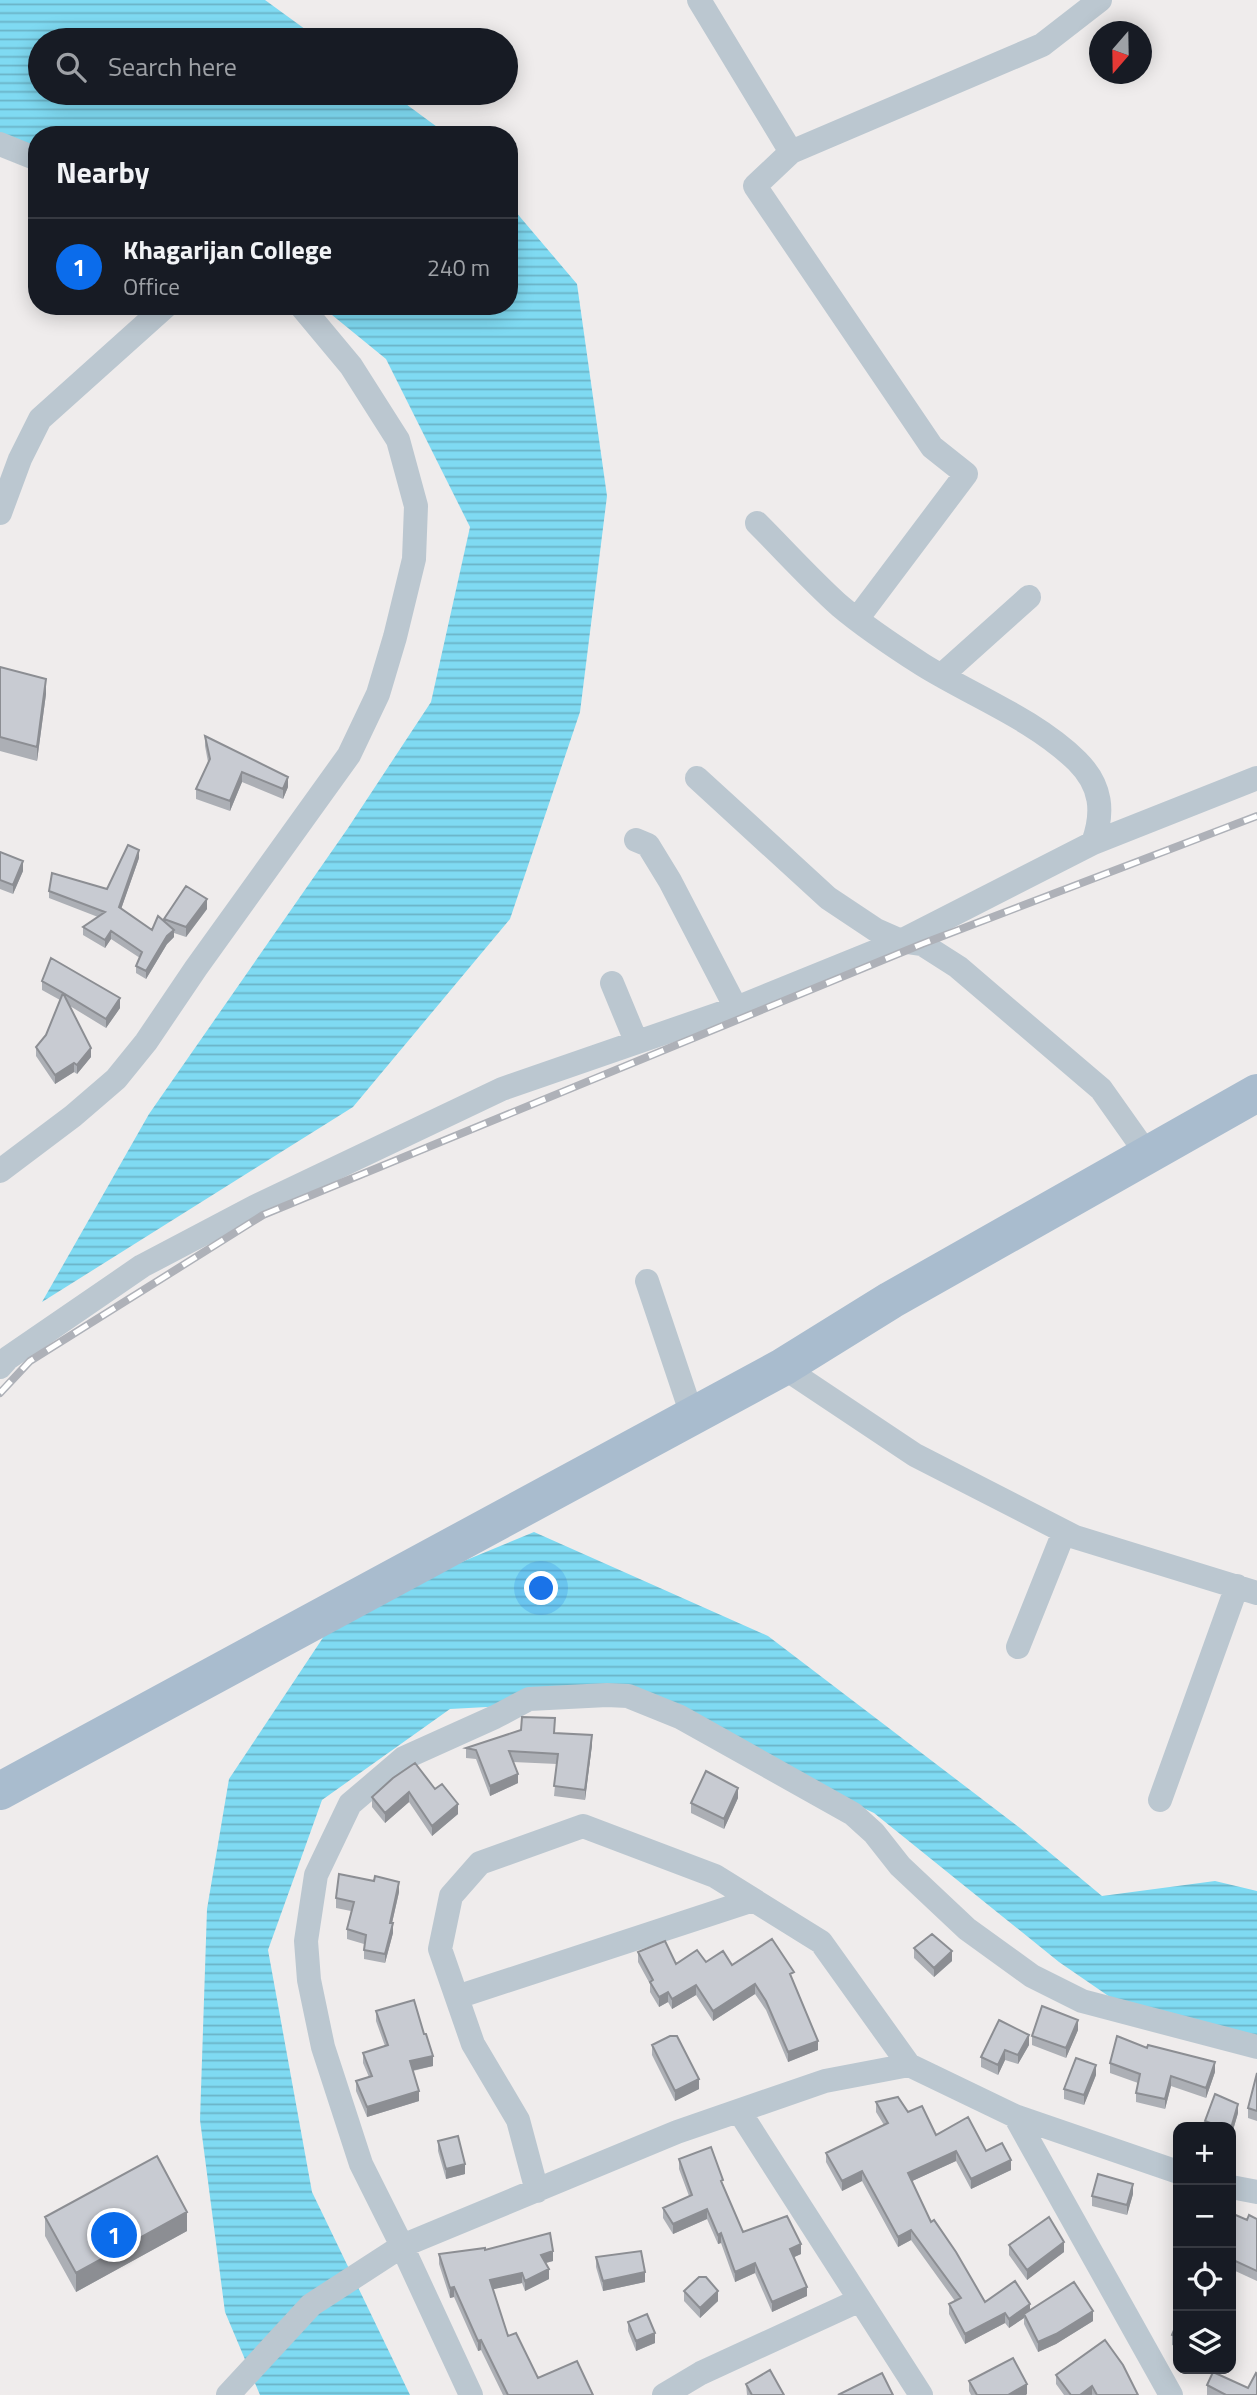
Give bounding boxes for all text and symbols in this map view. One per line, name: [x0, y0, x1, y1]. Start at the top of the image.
north arrow: [1089, 21, 1152, 84]
search box: [28, 28, 518, 105]
text: Search here: [108, 47, 237, 86]
icon: search: [52, 48, 90, 86]
text: Nearby: [56, 149, 149, 195]
text: Khagarijan College: [123, 230, 332, 269]
text: 1: [73, 250, 85, 285]
text: 240 m: [427, 250, 490, 285]
text: Office: [123, 269, 180, 304]
your location: [524, 1571, 558, 1605]
map controls: [1173, 2122, 1236, 2374]
button: +: [1173, 2122, 1236, 2185]
button: −: [1173, 2185, 1236, 2248]
pin: 1: [91, 2209, 137, 2261]
button: locate: [1173, 2248, 1236, 2311]
button: layers: [1173, 2311, 1236, 2374]

